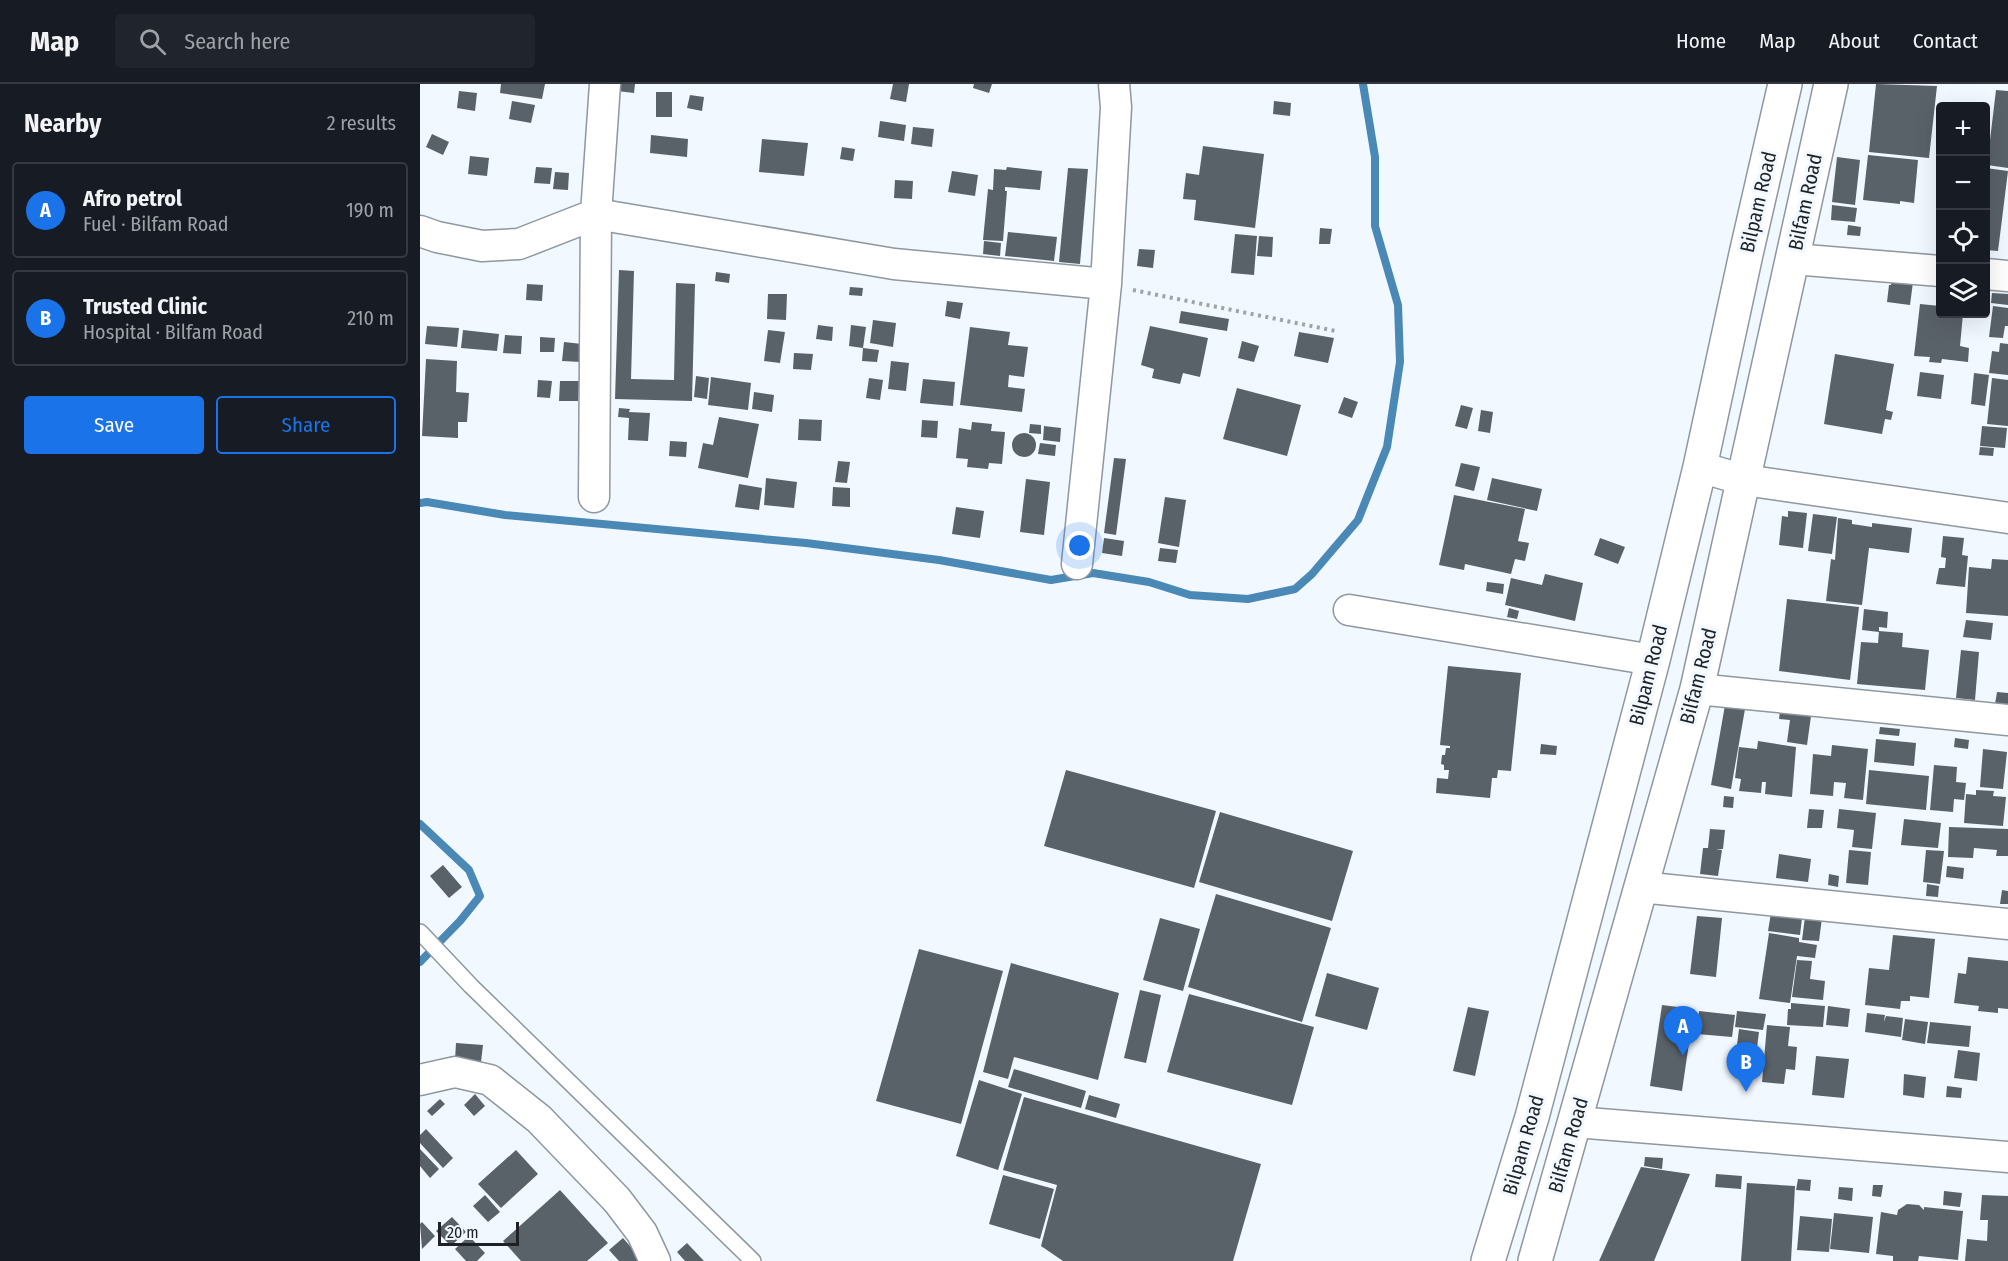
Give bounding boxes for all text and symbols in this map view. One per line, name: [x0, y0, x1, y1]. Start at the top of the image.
search box: [115, 14, 535, 68]
text: Map: [30, 25, 79, 58]
icon: search: [136, 25, 169, 58]
text: Search here: [184, 28, 290, 55]
text: Home: [1676, 28, 1726, 54]
text: Map: [1759, 28, 1796, 54]
text: About: [1829, 28, 1880, 54]
text: Contact: [1913, 28, 1978, 54]
map controls: [1936, 102, 1990, 318]
button: +: [1936, 102, 1990, 156]
text: Nearby: [24, 108, 101, 139]
text: 2 results: [327, 111, 396, 135]
street label: Bilpam Road: [1735, 149, 1781, 255]
street label: Bilfam Road: [1783, 151, 1827, 253]
button: −: [1936, 156, 1990, 210]
text: Afro petrol: [83, 185, 182, 212]
text: A: [40, 198, 51, 222]
text: 190 m: [346, 198, 394, 222]
button: locate: [1936, 210, 1990, 264]
text: Fuel · Bilfam Road: [83, 212, 229, 236]
button: layers: [1936, 264, 1990, 318]
text: Trusted Clinic: [83, 293, 207, 320]
text: B: [40, 306, 51, 330]
text: 210 m: [347, 306, 394, 330]
text: Hospital · Bilfam Road: [83, 320, 263, 344]
button: Save: [24, 396, 204, 454]
button: Share: [216, 396, 396, 454]
your location: [1065, 531, 1094, 560]
street label: Bilpam Road: [1624, 622, 1672, 728]
street label: Bilfam Road: [1674, 625, 1722, 727]
pin: A: [1664, 1006, 1702, 1056]
pin: B: [1726, 1042, 1766, 1092]
street label: Bilpam Road: [1497, 1092, 1549, 1198]
street label: Bilfam Road: [1543, 1094, 1593, 1196]
scale bar: [438, 1219, 519, 1246]
text: 20 m: [447, 1223, 478, 1242]

